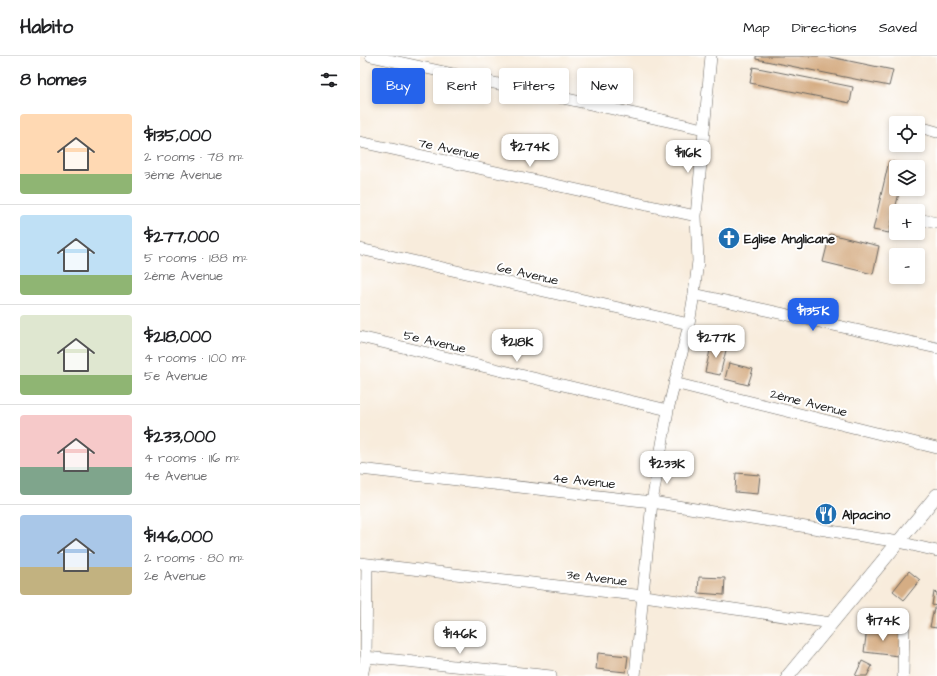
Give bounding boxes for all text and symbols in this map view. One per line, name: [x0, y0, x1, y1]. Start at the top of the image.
text: Habito: [20, 14, 73, 41]
text: Map: [743, 18, 770, 38]
text: Directions: [792, 18, 857, 38]
text: Saved: [879, 18, 917, 38]
text: 8 homes: [20, 68, 87, 92]
chip: Buy: [372, 68, 425, 104]
chip: Rent: [433, 68, 491, 104]
chip: Filters: [499, 68, 569, 104]
chip: New: [577, 68, 633, 104]
icon: filters: [318, 69, 340, 91]
map controls: [889, 116, 925, 284]
button: locate: [889, 116, 925, 152]
text: $135,000: [144, 124, 212, 148]
icon: home: [52, 130, 100, 178]
street label: 7e Avenue: [416, 134, 481, 164]
pin: $274K: [502, 134, 558, 168]
text: $274K: [510, 138, 550, 156]
pin: $116K: [660, 140, 716, 174]
text: $116K: [675, 144, 701, 162]
text: 2 rooms · 78 m²: [144, 148, 244, 166]
button: layers: [889, 160, 925, 196]
text: 3ème Avenue: [144, 166, 222, 184]
button: +: [889, 204, 925, 240]
text: $277,000: [144, 225, 219, 249]
church icon: Eglise Anglicane: [716, 225, 742, 251]
place label: Eglise Anglicane: [744, 230, 835, 250]
icon: home: [52, 231, 100, 279]
button: −: [889, 248, 925, 284]
text: 5 rooms · 188 m²: [144, 249, 248, 267]
street label: 6e Avenue: [495, 258, 560, 290]
text: 2ème Avenue: [144, 267, 223, 285]
pin: $135K: [785, 298, 841, 332]
text: $135K: [797, 302, 829, 320]
text: $218,000: [144, 325, 212, 349]
pin: $277K: [688, 325, 744, 359]
street label: 5e Avenue: [402, 326, 468, 358]
pin: $218K: [489, 329, 545, 363]
text: $277K: [697, 329, 735, 347]
icon: home: [52, 331, 100, 379]
text: $218K: [501, 333, 533, 351]
text: 4 rooms · 100 m²: [144, 349, 247, 367]
text: 5e Avenue: [144, 367, 208, 385]
street label: 2ème Avenue: [768, 385, 849, 421]
text: $233,000: [144, 425, 216, 449]
icon: home: [52, 431, 100, 479]
text: 4 rooms · 116 m²: [144, 449, 240, 467]
pin: $233K: [639, 451, 695, 485]
text: $233K: [649, 455, 685, 473]
text: 4e Avenue: [144, 467, 207, 485]
street label: 4e Avenue: [551, 469, 616, 493]
restaurant icon: Alpacino: [813, 501, 839, 527]
place label: Alpacino: [842, 506, 891, 525]
text: $146,000: [144, 525, 213, 549]
icon: home: [52, 531, 100, 579]
text: 2 rooms · 80 m²: [144, 549, 244, 567]
street label: 3e Avenue: [565, 565, 628, 591]
text: 2e Avenue: [144, 567, 206, 585]
pin: $174K: [855, 608, 911, 642]
text: $174K: [866, 612, 900, 630]
pin: $146K: [432, 621, 488, 655]
text: $146K: [443, 625, 477, 643]

